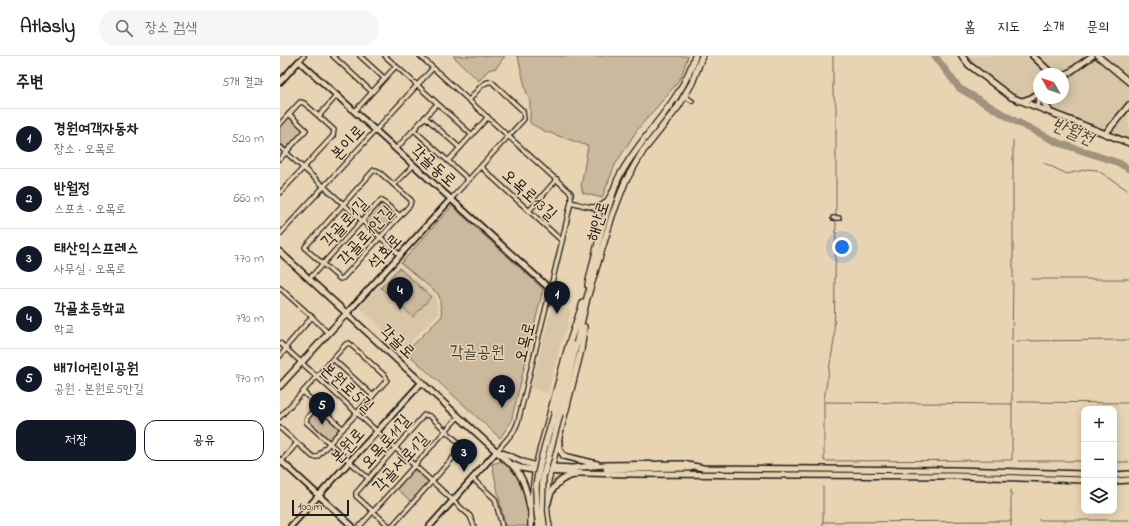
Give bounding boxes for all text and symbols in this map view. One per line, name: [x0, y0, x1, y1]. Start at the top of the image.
search box: [99, 10, 379, 46]
text: Atlasly: [20, 14, 75, 41]
icon: search: [113, 17, 135, 39]
text: 장소 검색: [145, 17, 197, 39]
text: 홈: [964, 17, 975, 38]
text: 지도: [997, 17, 1020, 38]
text: 소개: [1042, 17, 1064, 38]
text: 문의: [1086, 17, 1109, 38]
north arrow: [1033, 68, 1069, 104]
text: 주변: [16, 70, 43, 95]
text: 5개 결과: [222, 73, 264, 92]
water label: 반월천: [1047, 112, 1099, 154]
text: 경원여객자동차: [54, 118, 139, 140]
street label: 본이로: [325, 119, 371, 167]
text: 1: [27, 129, 31, 148]
text: 520 m: [231, 129, 264, 148]
street label: 각골동로: [404, 139, 462, 194]
text: 장소 · 오목로: [54, 140, 116, 159]
street label: 오목로13길: [496, 163, 563, 227]
text: 반월정: [54, 178, 90, 200]
text: 2: [26, 189, 32, 208]
text: 660 m: [234, 189, 264, 208]
street label: 각골로1길: [316, 192, 375, 254]
street label: 해안로: [580, 198, 617, 245]
text: 스포츠 · 오목로: [54, 200, 126, 219]
street label: 각골로1안길: [332, 200, 400, 272]
street label: 석호로: [362, 228, 408, 276]
your location: [832, 237, 852, 257]
text: 태산익스프레스: [54, 238, 139, 260]
text: 3: [26, 249, 32, 268]
text: 770 m: [234, 249, 264, 268]
text: 사무실 · 오목로: [54, 260, 126, 279]
pin: 4: [387, 277, 413, 310]
pin: 1: [544, 281, 570, 314]
text: 각골초등학교: [54, 298, 126, 320]
text: 4: [26, 309, 32, 328]
text: 790 m: [236, 309, 264, 328]
street label: 각골로: [373, 319, 421, 365]
street label: 오목로: [508, 319, 543, 365]
text: 학교: [54, 320, 75, 339]
park label: 각골공원: [450, 340, 504, 365]
text: 배기어린이공원: [54, 358, 139, 380]
street label: 본원로5길: [317, 358, 379, 416]
text: 5: [25, 369, 33, 388]
text: 970 m: [236, 369, 264, 388]
pin: 2: [489, 375, 515, 408]
text: 공원 · 본원로5안길: [54, 380, 144, 399]
pin: 5: [309, 392, 335, 425]
map controls: [1081, 406, 1117, 514]
button: +: [1081, 406, 1117, 442]
street label: 오목로11길: [355, 409, 417, 475]
button: 저장: [16, 420, 136, 461]
button: 공유: [144, 420, 264, 461]
street label: 본원로: [325, 422, 371, 470]
street label: 각골서로1길: [367, 427, 435, 499]
pin: 3: [451, 439, 477, 472]
button: −: [1081, 442, 1117, 478]
button: layers: [1081, 478, 1117, 514]
scale bar: [292, 498, 349, 517]
text: 100 m: [298, 499, 322, 515]

